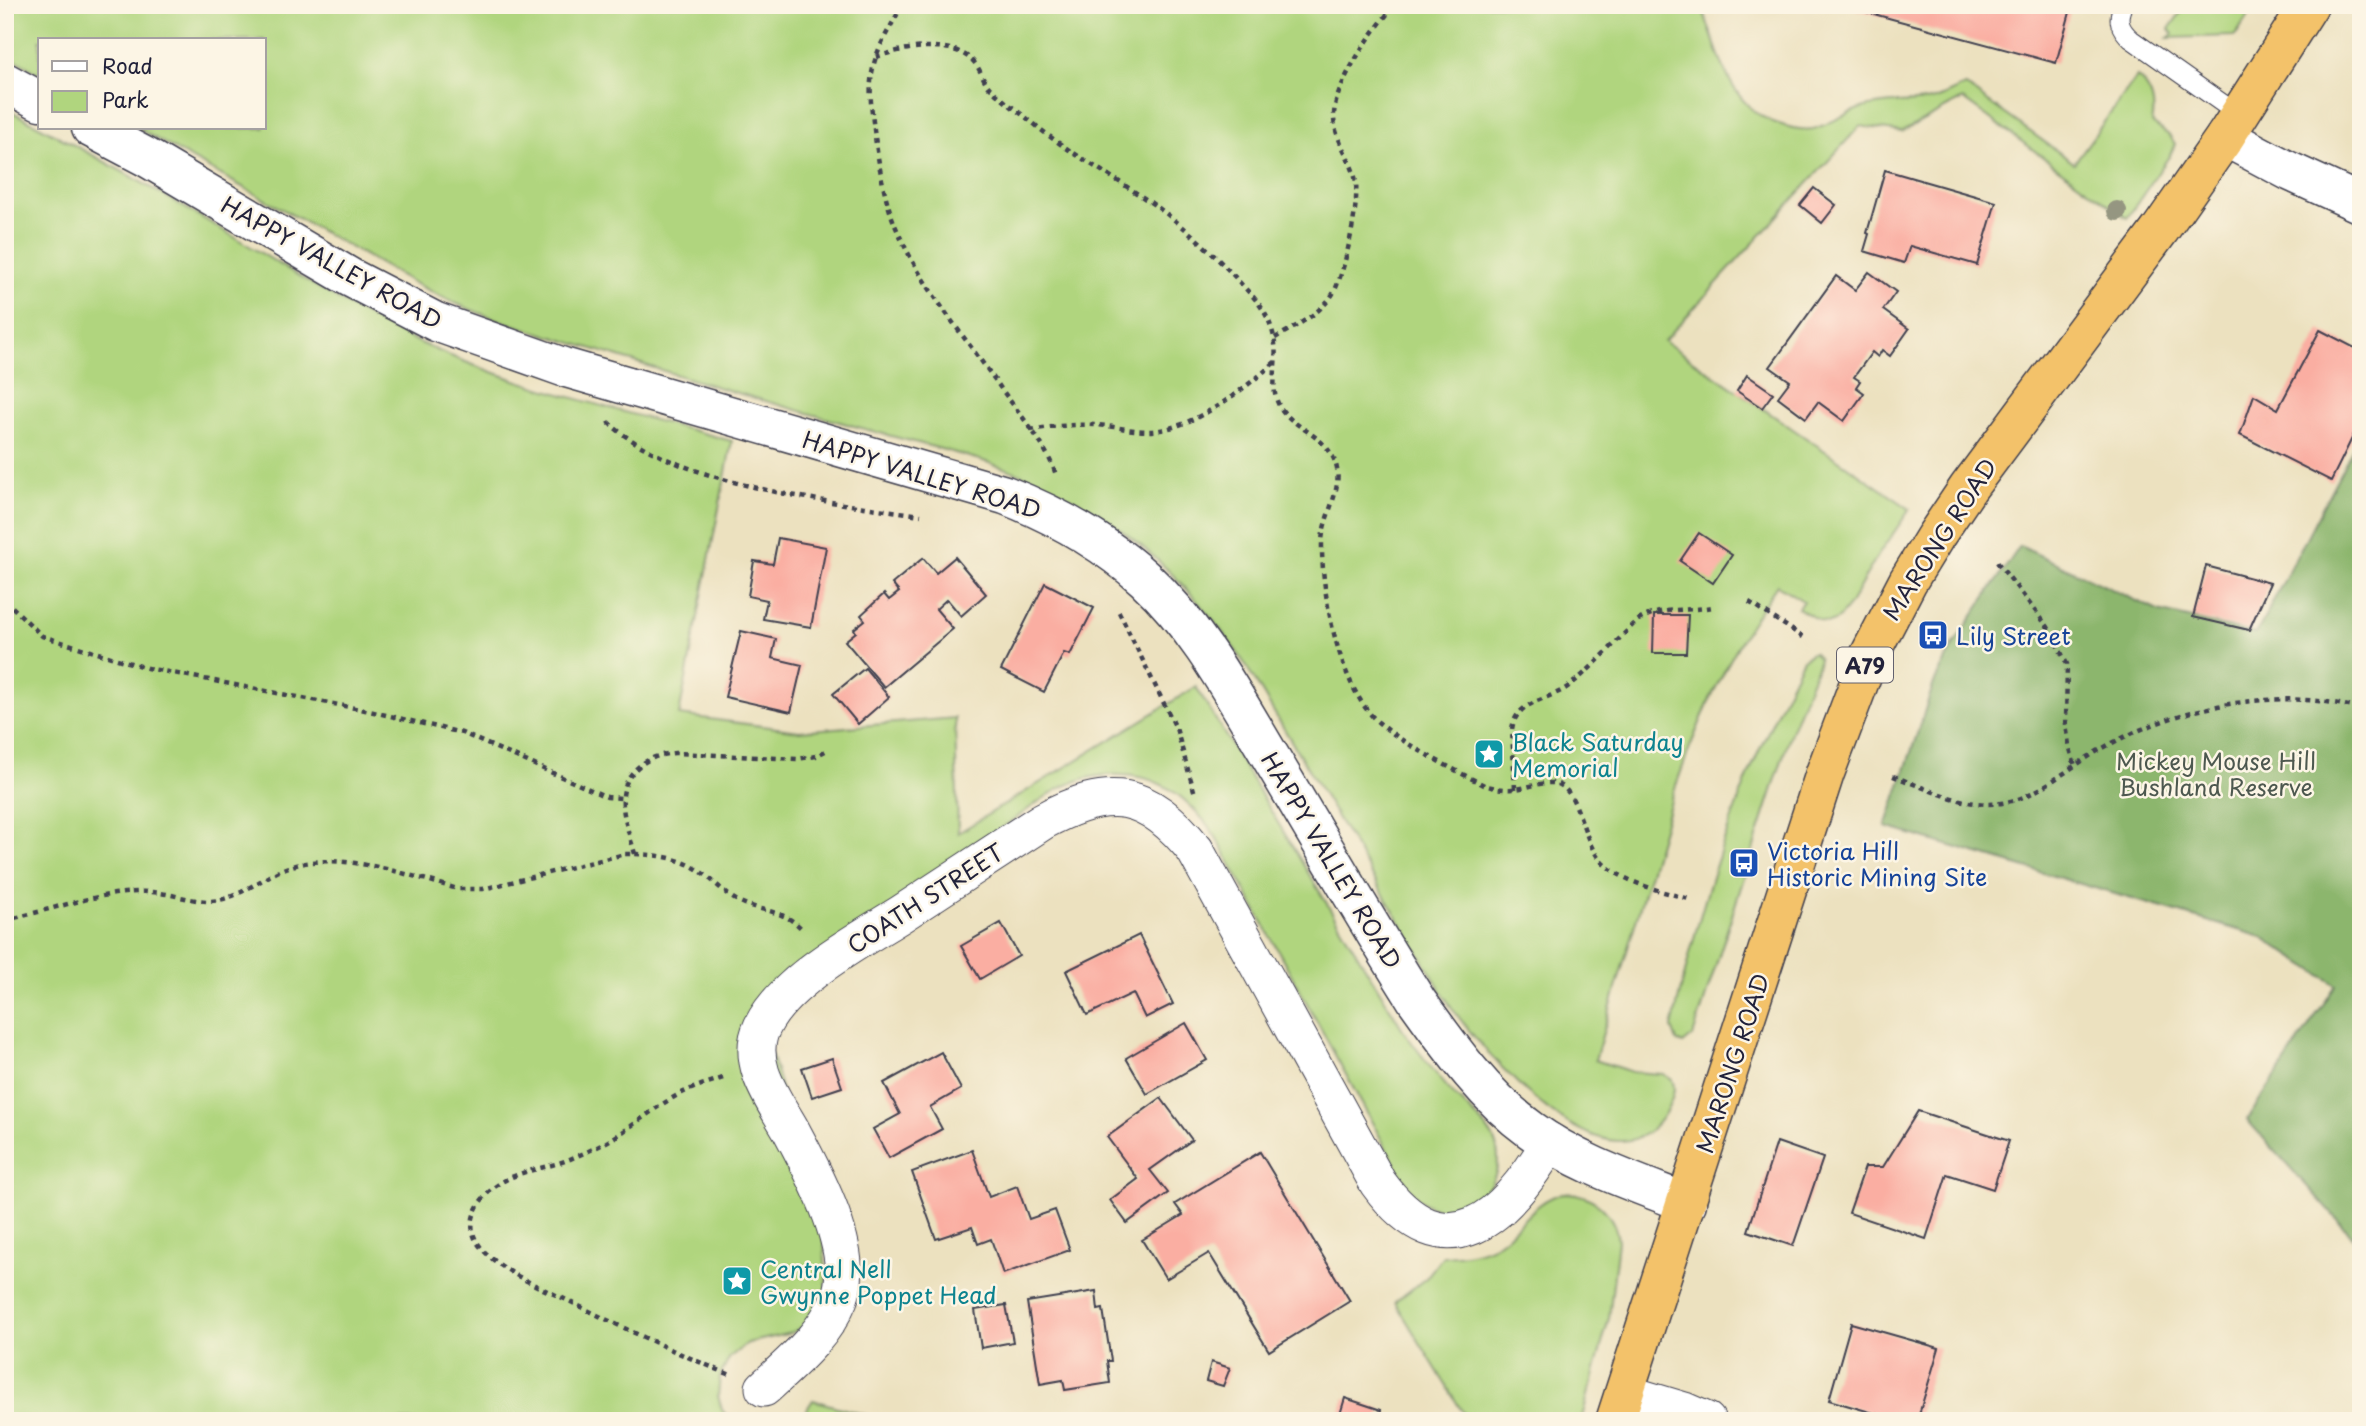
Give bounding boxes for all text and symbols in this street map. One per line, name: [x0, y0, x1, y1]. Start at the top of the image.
legend: [38, 38, 266, 130]
text: Road: [102, 49, 153, 81]
text: Park: [102, 83, 149, 115]
street label: HAPPY VALLEY ROAD: [215, 187, 449, 337]
street label: HAPPY VALLEY ROAD: [798, 421, 1046, 527]
street label: MARONG ROAD: [1873, 451, 2005, 627]
bus stop icon: Lily Street: [1916, 618, 1950, 652]
place label: Lily Street: [1956, 618, 2071, 653]
road number: A79: [1837, 648, 1893, 682]
place label: Black Saturday Memorial: [1512, 724, 1684, 785]
place icon: Black Saturday Memorial: [1472, 737, 1506, 771]
park label: Mickey Mouse Hill Bushland Reserve: [2116, 743, 2316, 804]
street label: HAPPY VALLEY ROAD: [1253, 745, 1411, 975]
place label: Victoria Hill Historic Mining Site: [1767, 833, 1987, 894]
street label: COATH STREET: [840, 834, 1010, 962]
bus stop icon: Victoria Hill Historic Mining Site: [1727, 846, 1761, 880]
street label: MARONG ROAD: [1686, 969, 1778, 1157]
place label: Central Nell Gwynne Poppet Head: [760, 1251, 997, 1312]
place icon: Central Nell Gwynne Poppet Head: [720, 1264, 754, 1298]

